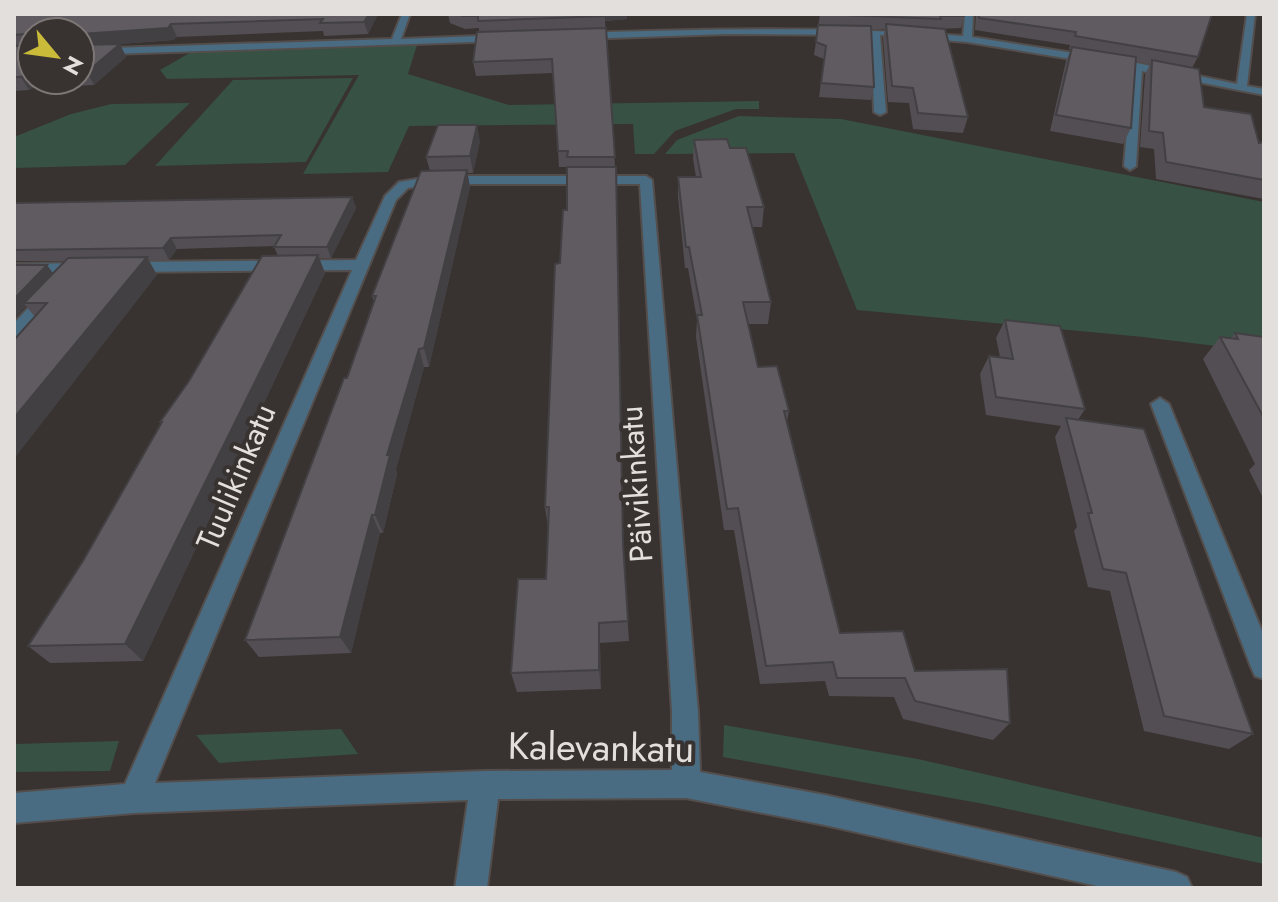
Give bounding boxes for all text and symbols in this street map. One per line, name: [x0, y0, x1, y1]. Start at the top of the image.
north arrow: [16, 16, 96, 96]
text: N: [55, 50, 92, 81]
street label: Tuulikinkatu: [185, 397, 287, 557]
street label: Päivikinkatu: [608, 404, 664, 564]
street label: Kalevankatu: [507, 718, 695, 776]

